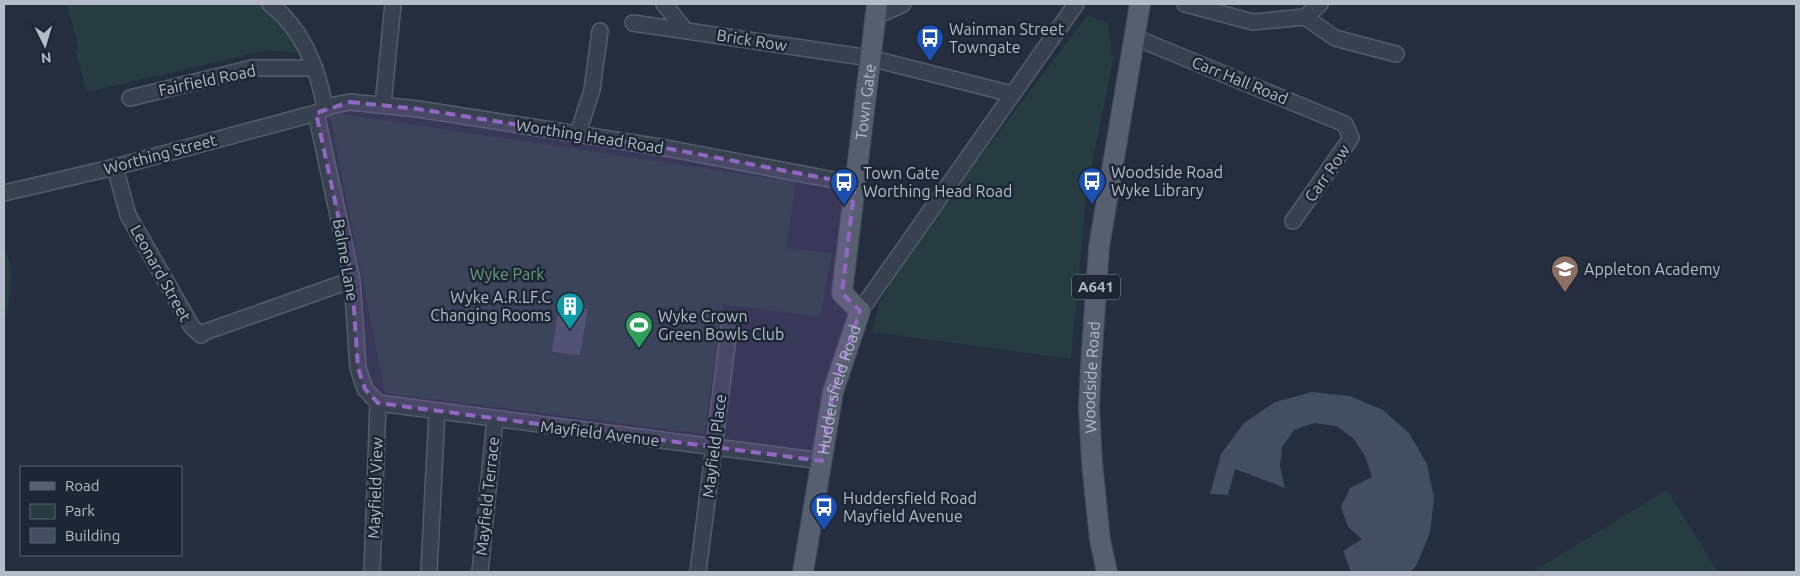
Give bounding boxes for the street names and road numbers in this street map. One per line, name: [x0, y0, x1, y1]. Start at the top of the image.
street label: Brick Row: [716, 26, 789, 55]
street label: Carr Hall Road: [1189, 53, 1291, 107]
street label: Fairfield Road: [157, 61, 257, 99]
street label: Town Gate: [852, 63, 879, 141]
street label: Worthing Head Road: [515, 115, 665, 157]
street label: Worthing Street: [102, 130, 219, 178]
street label: Carr Row: [1301, 141, 1353, 205]
street label: Balme Lane: [330, 217, 362, 303]
street label: Leonard Street: [127, 222, 195, 325]
road number: A641: [1072, 274, 1120, 300]
street label: Woodside Road: [1080, 321, 1103, 434]
street label: Huddersfield Road: [814, 322, 864, 456]
street label: Mayfield Place: [699, 393, 729, 499]
street label: Mayfield Avenue: [539, 417, 661, 449]
street label: Mayfield View: [364, 436, 386, 539]
street label: Mayfield Terrace: [472, 436, 502, 556]

